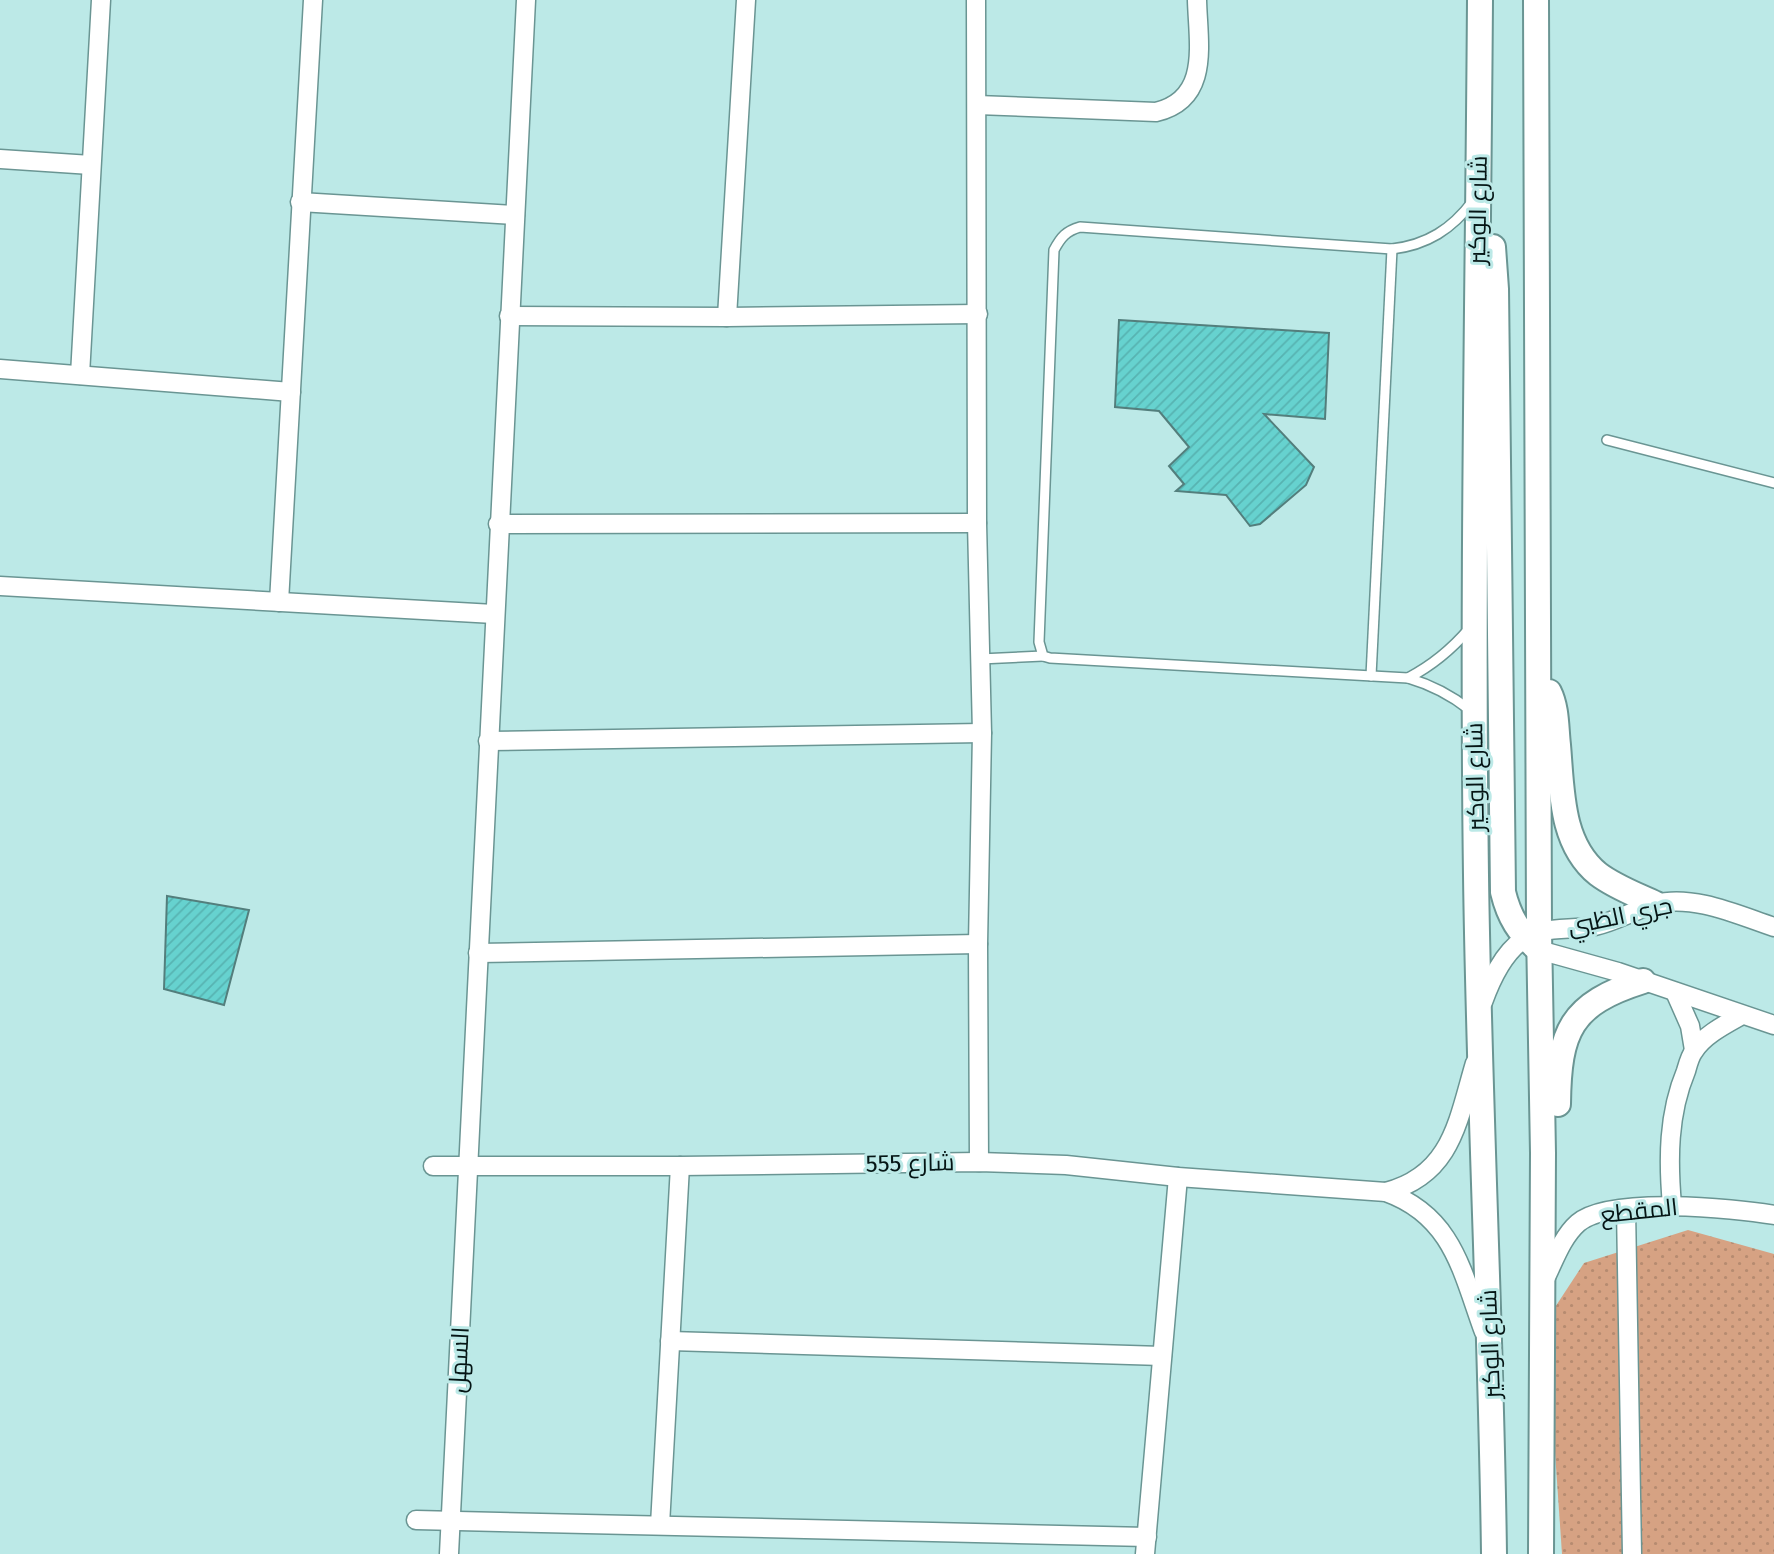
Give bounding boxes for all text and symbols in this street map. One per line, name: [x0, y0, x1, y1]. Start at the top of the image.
street label: شارع الوكير: [1463, 155, 1495, 267]
street label: شارع الوكير: [1460, 722, 1492, 834]
street label: جري الظبي: [1565, 891, 1676, 946]
street label: شارع 555: [865, 1148, 955, 1180]
street label: المقطع: [1599, 1193, 1679, 1231]
street label: شارع الوكير: [1474, 1289, 1508, 1401]
street label: السهل: [443, 1326, 475, 1394]

